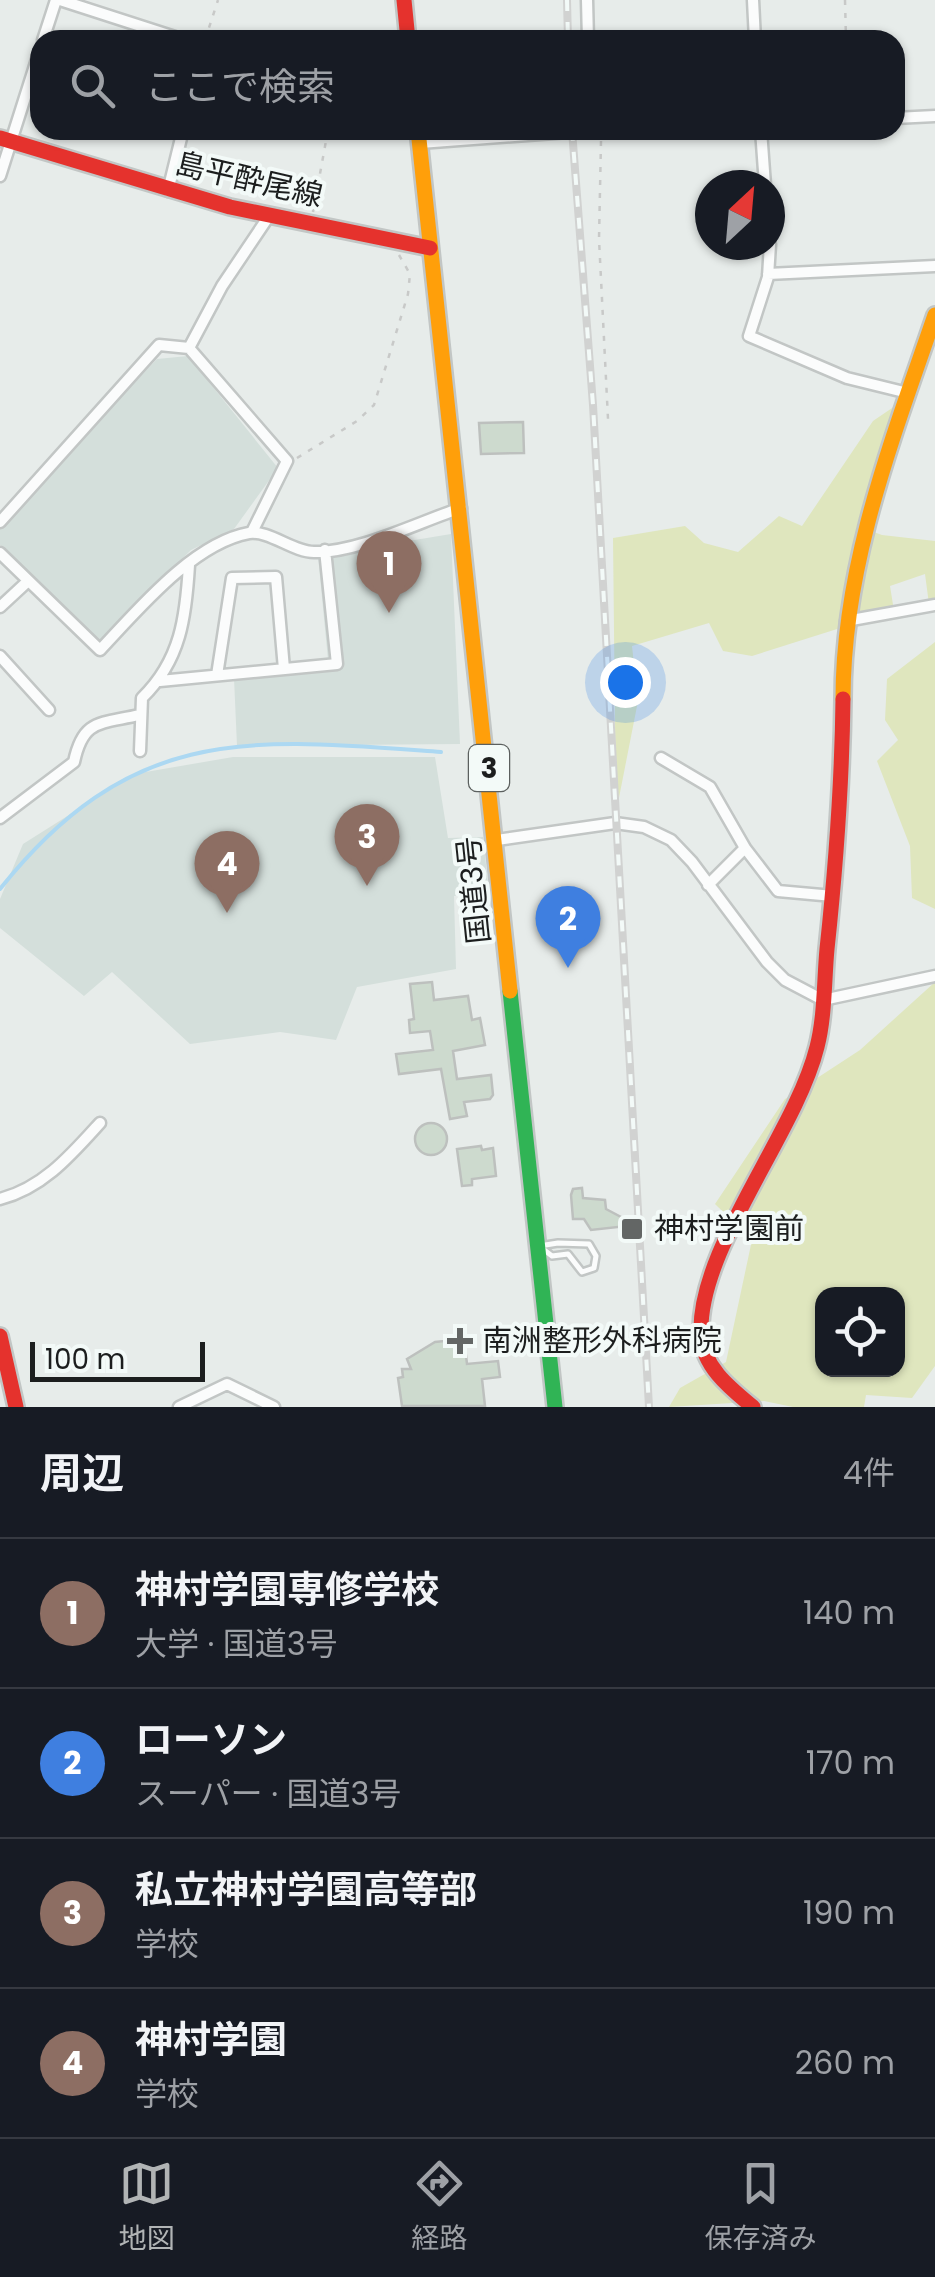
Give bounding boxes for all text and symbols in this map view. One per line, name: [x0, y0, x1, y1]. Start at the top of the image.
search box: [30, 30, 905, 140]
icon: search: [65, 58, 120, 113]
text: ここで検索: [145, 60, 335, 113]
street label: 島平酔尾線: [171, 142, 327, 217]
north arrow: [695, 170, 785, 260]
pin: 1: [356, 530, 422, 613]
your location: [600, 657, 651, 708]
road number: 3: [469, 745, 509, 791]
pin: 3: [334, 804, 400, 886]
pin: 4: [194, 830, 260, 913]
street label: 国道3号: [446, 834, 501, 946]
pin: 2: [536, 886, 600, 968]
place label: 神村学園前: [654, 1207, 804, 1250]
marker: 神村学園前: [619, 1216, 645, 1242]
map controls: [815, 1287, 905, 1377]
button: locate: [815, 1287, 905, 1377]
place label: 南洲整形外科病院: [482, 1319, 722, 1362]
marker: 南洲整形外科病院: [447, 1328, 473, 1354]
scale bar: [30, 1337, 205, 1382]
text: 100 m: [45, 1340, 125, 1379]
text: 周辺: [40, 1444, 124, 1503]
text: 4件: [843, 1450, 895, 1495]
text: 神村学園専修学校: [135, 1563, 439, 1616]
text: 1: [66, 1590, 79, 1635]
text: 140 m: [803, 1590, 895, 1635]
text: 大学 · 国道3号: [135, 1621, 338, 1666]
text: ローソン: [135, 1713, 287, 1766]
text: 2: [63, 1740, 82, 1785]
text: 170 m: [806, 1740, 895, 1785]
text: スーパー · 国道3号: [135, 1771, 401, 1816]
text: 私立神村学園高等部: [135, 1863, 477, 1916]
text: 3: [63, 1890, 82, 1935]
text: 190 m: [803, 1890, 895, 1935]
text: 学校: [135, 1921, 199, 1966]
text: 神村学園: [135, 2013, 287, 2066]
text: 4: [62, 2040, 83, 2085]
text: 260 m: [795, 2040, 895, 2085]
text: 学校: [135, 2071, 199, 2116]
tab: 地図: [118, 2156, 175, 2260]
tab: 経路: [411, 2156, 468, 2260]
tab: 保存済み: [704, 2156, 817, 2260]

